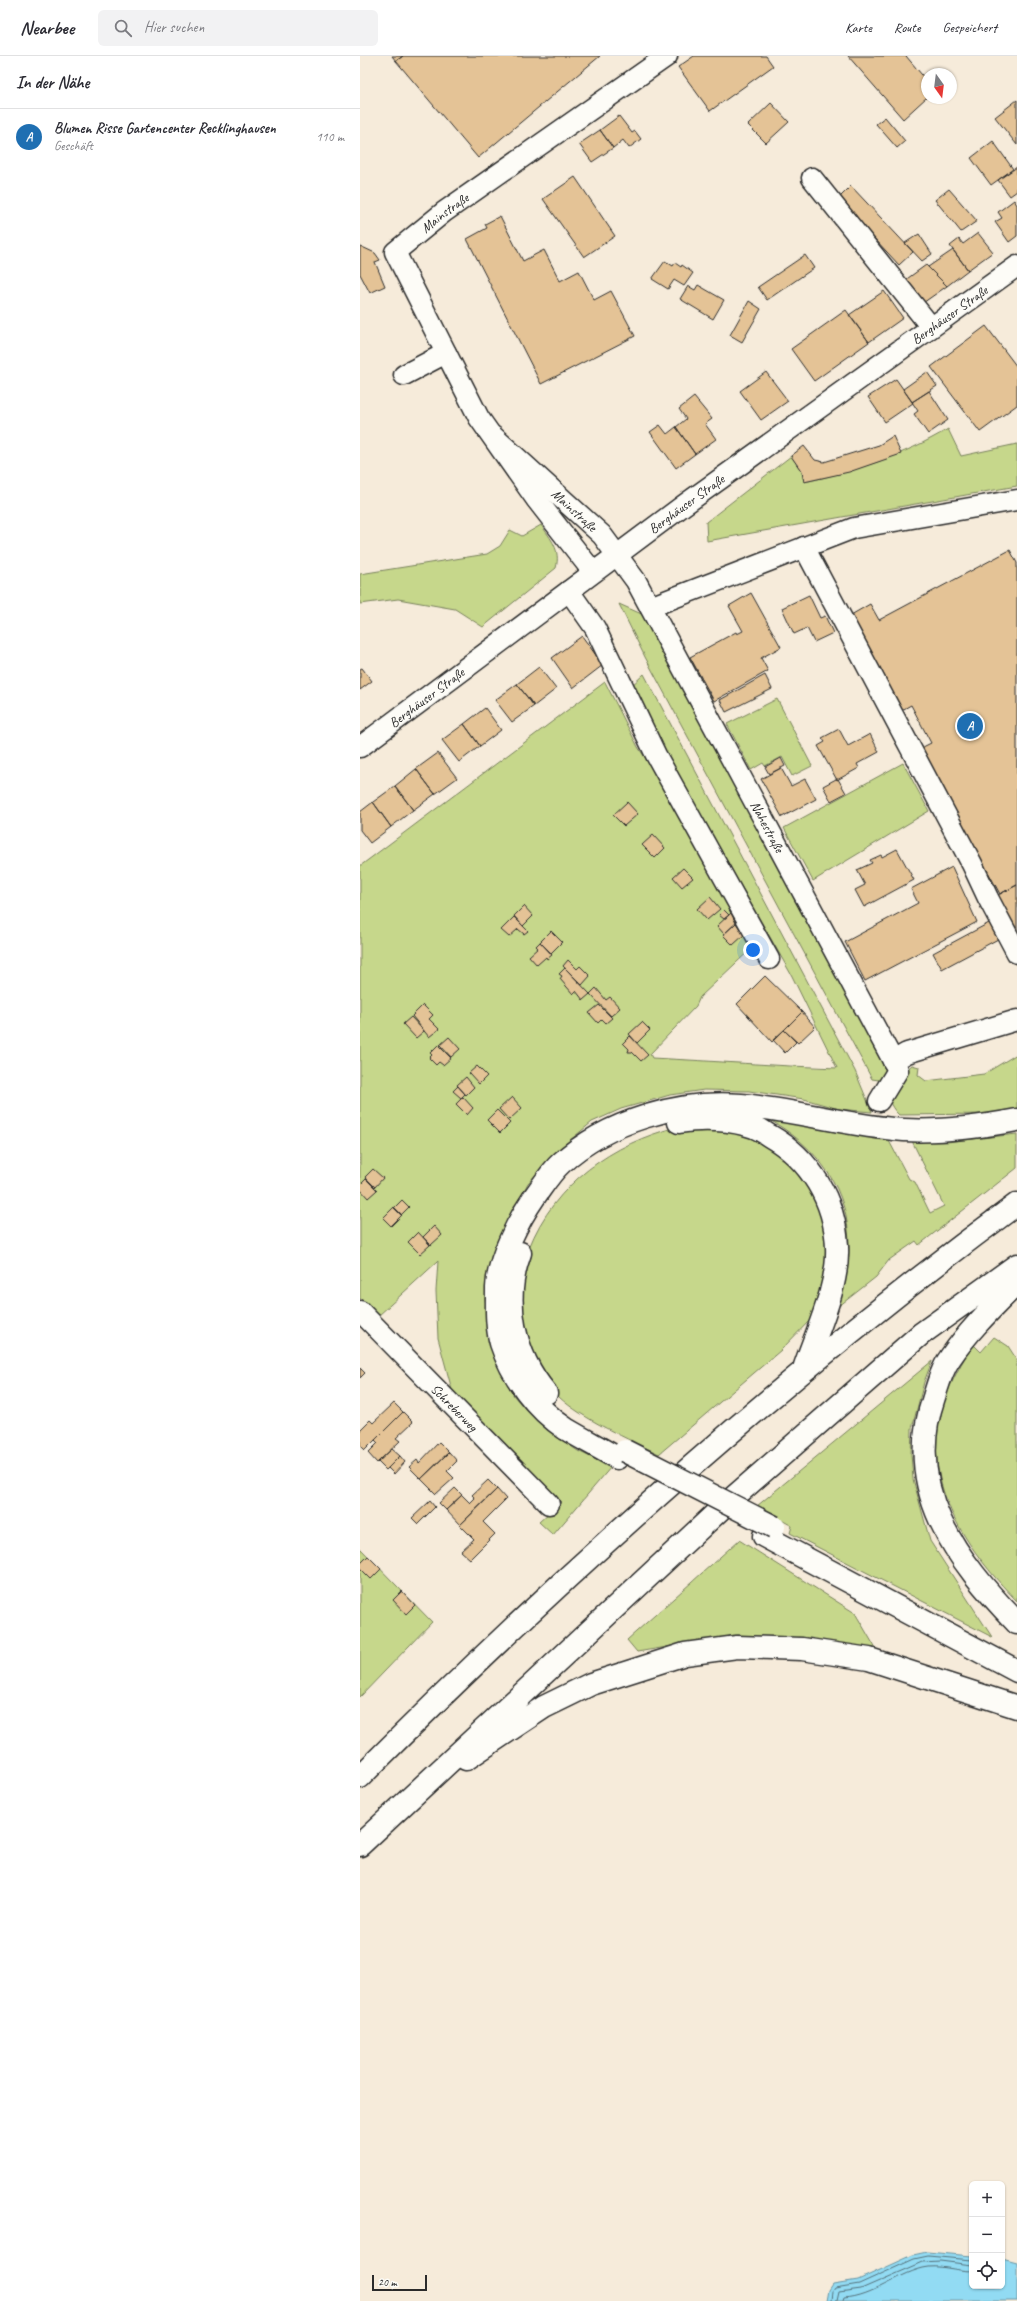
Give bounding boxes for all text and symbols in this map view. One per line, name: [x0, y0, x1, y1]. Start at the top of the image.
search box: [98, 10, 378, 46]
text: Nearbee: [20, 16, 74, 40]
icon: search: [112, 17, 134, 39]
text: Hier suchen: [144, 18, 204, 37]
text: Karte: [845, 19, 872, 36]
text: Route: [894, 19, 920, 36]
text: Gespeichert: [942, 19, 997, 36]
north arrow: [921, 68, 957, 104]
text: In der Nähe: [16, 72, 89, 93]
text: Blumen Risse Gartencenter Recklinghausen: [54, 119, 276, 138]
text: A: [26, 129, 32, 145]
text: 110 m: [316, 129, 344, 145]
text: Geschäft: [54, 138, 93, 154]
street label: Mainstraße: [417, 188, 473, 236]
street label: Berghäuser Straße: [908, 281, 992, 348]
street label: Berghäuser Straße: [645, 470, 729, 537]
street label: Mainstraße: [548, 485, 602, 536]
street label: Berghäuser Straße: [385, 663, 469, 731]
pin: A: [957, 711, 983, 741]
street label: Nahestraße: [747, 798, 789, 856]
your location: [743, 940, 763, 960]
street label: Schreberweg: [427, 1380, 482, 1436]
map controls: [969, 2181, 1005, 2289]
button: +: [969, 2181, 1005, 2217]
button: −: [969, 2217, 1005, 2253]
button: locate: [969, 2253, 1005, 2289]
scale bar: [372, 2273, 427, 2292]
text: 20 m: [378, 2275, 397, 2289]

